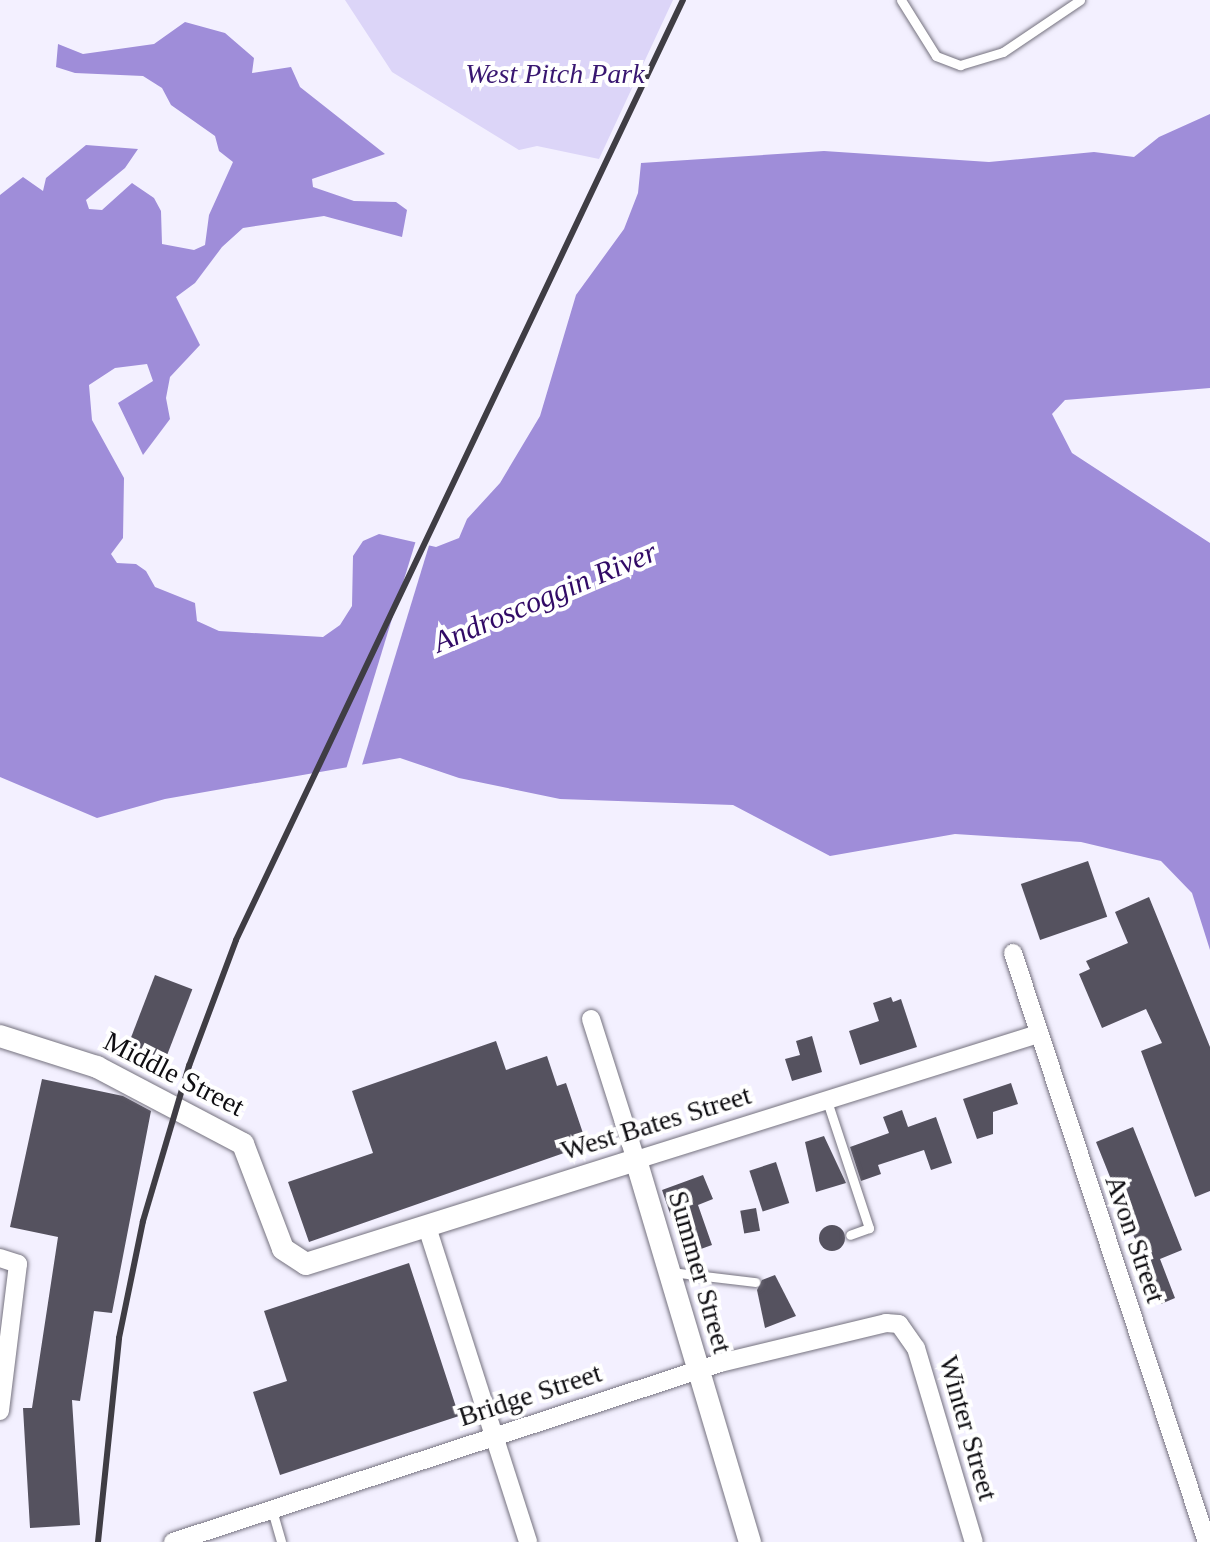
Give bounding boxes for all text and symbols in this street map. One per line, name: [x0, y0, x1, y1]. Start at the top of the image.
park label: West Pitch Park: [465, 57, 645, 91]
water label: Androscoggin River: [428, 534, 662, 660]
street label: Middle Street: [98, 1024, 250, 1124]
street label: West Bates Street: [557, 1078, 755, 1168]
street label: Avon Street: [1098, 1171, 1172, 1307]
street label: Summer Street: [661, 1187, 739, 1357]
street label: Winter Street: [931, 1352, 1005, 1504]
street label: Bridge Street: [454, 1356, 606, 1434]

